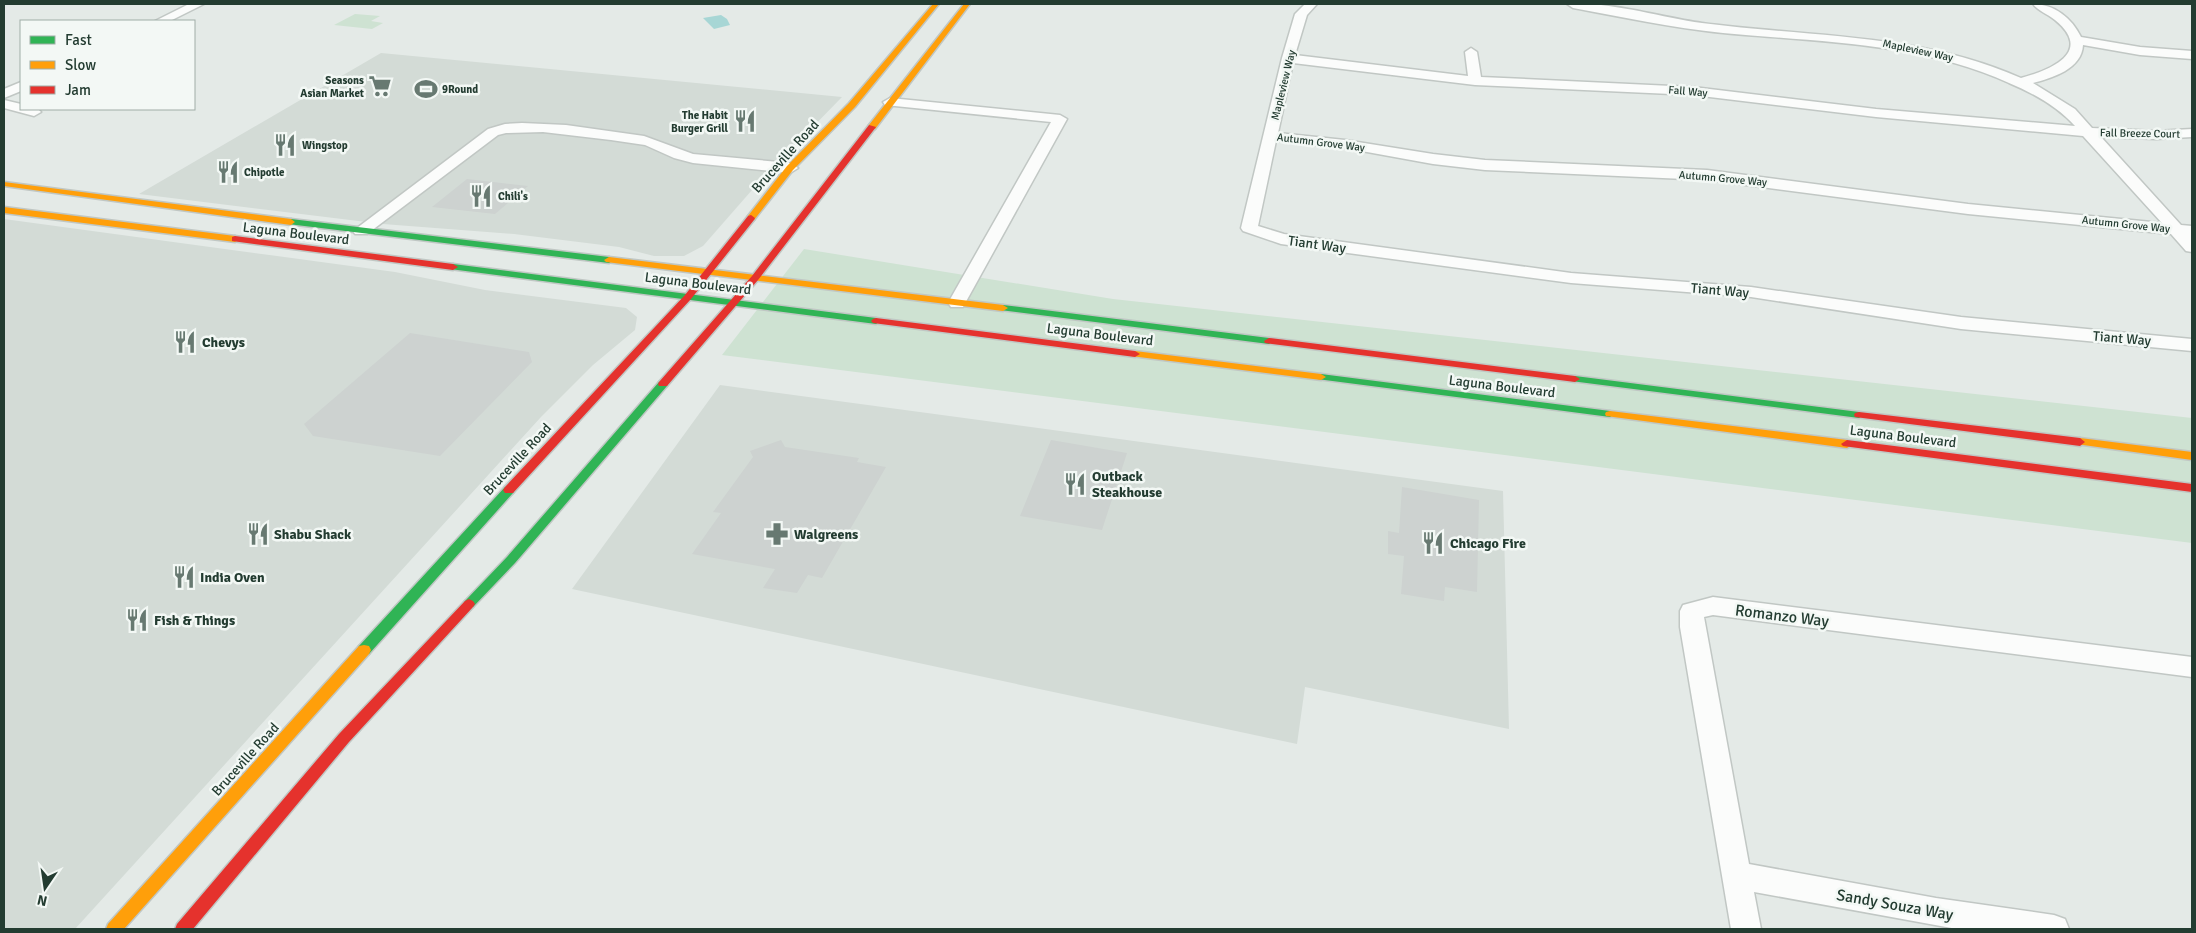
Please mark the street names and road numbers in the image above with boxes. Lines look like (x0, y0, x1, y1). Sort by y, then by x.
street label: Mapleview Way (1881, 37, 1955, 64)
street label: Mapleview Way (1268, 48, 1299, 122)
street label: Fall Way (1668, 83, 1709, 100)
street label: Bruceville Road (748, 116, 823, 196)
street label: Fall Breeze Court (2100, 126, 2180, 141)
street label: Autumn Grove Way (1276, 131, 1367, 154)
street label: Autumn Grove Way (1678, 168, 1768, 189)
street label: Autumn Grove Way (2081, 213, 2171, 236)
street label: Laguna Boulevard (242, 219, 350, 248)
street label: Tiant Way (1287, 232, 1347, 257)
street label: Laguna Boulevard (644, 269, 752, 298)
street label: Tiant Way (1690, 279, 1750, 302)
street label: Laguna Boulevard (1046, 320, 1154, 349)
street label: Tiant Way (2092, 327, 2152, 350)
street label: Laguna Boulevard (1448, 372, 1556, 401)
street label: Bruceville Road (480, 420, 555, 499)
street label: Laguna Boulevard (1849, 422, 1957, 451)
street label: Romanzo Way (1734, 600, 1830, 632)
street label: Bruceville Road (208, 719, 283, 799)
street label: Sandy Souza Way (1835, 885, 1955, 925)

